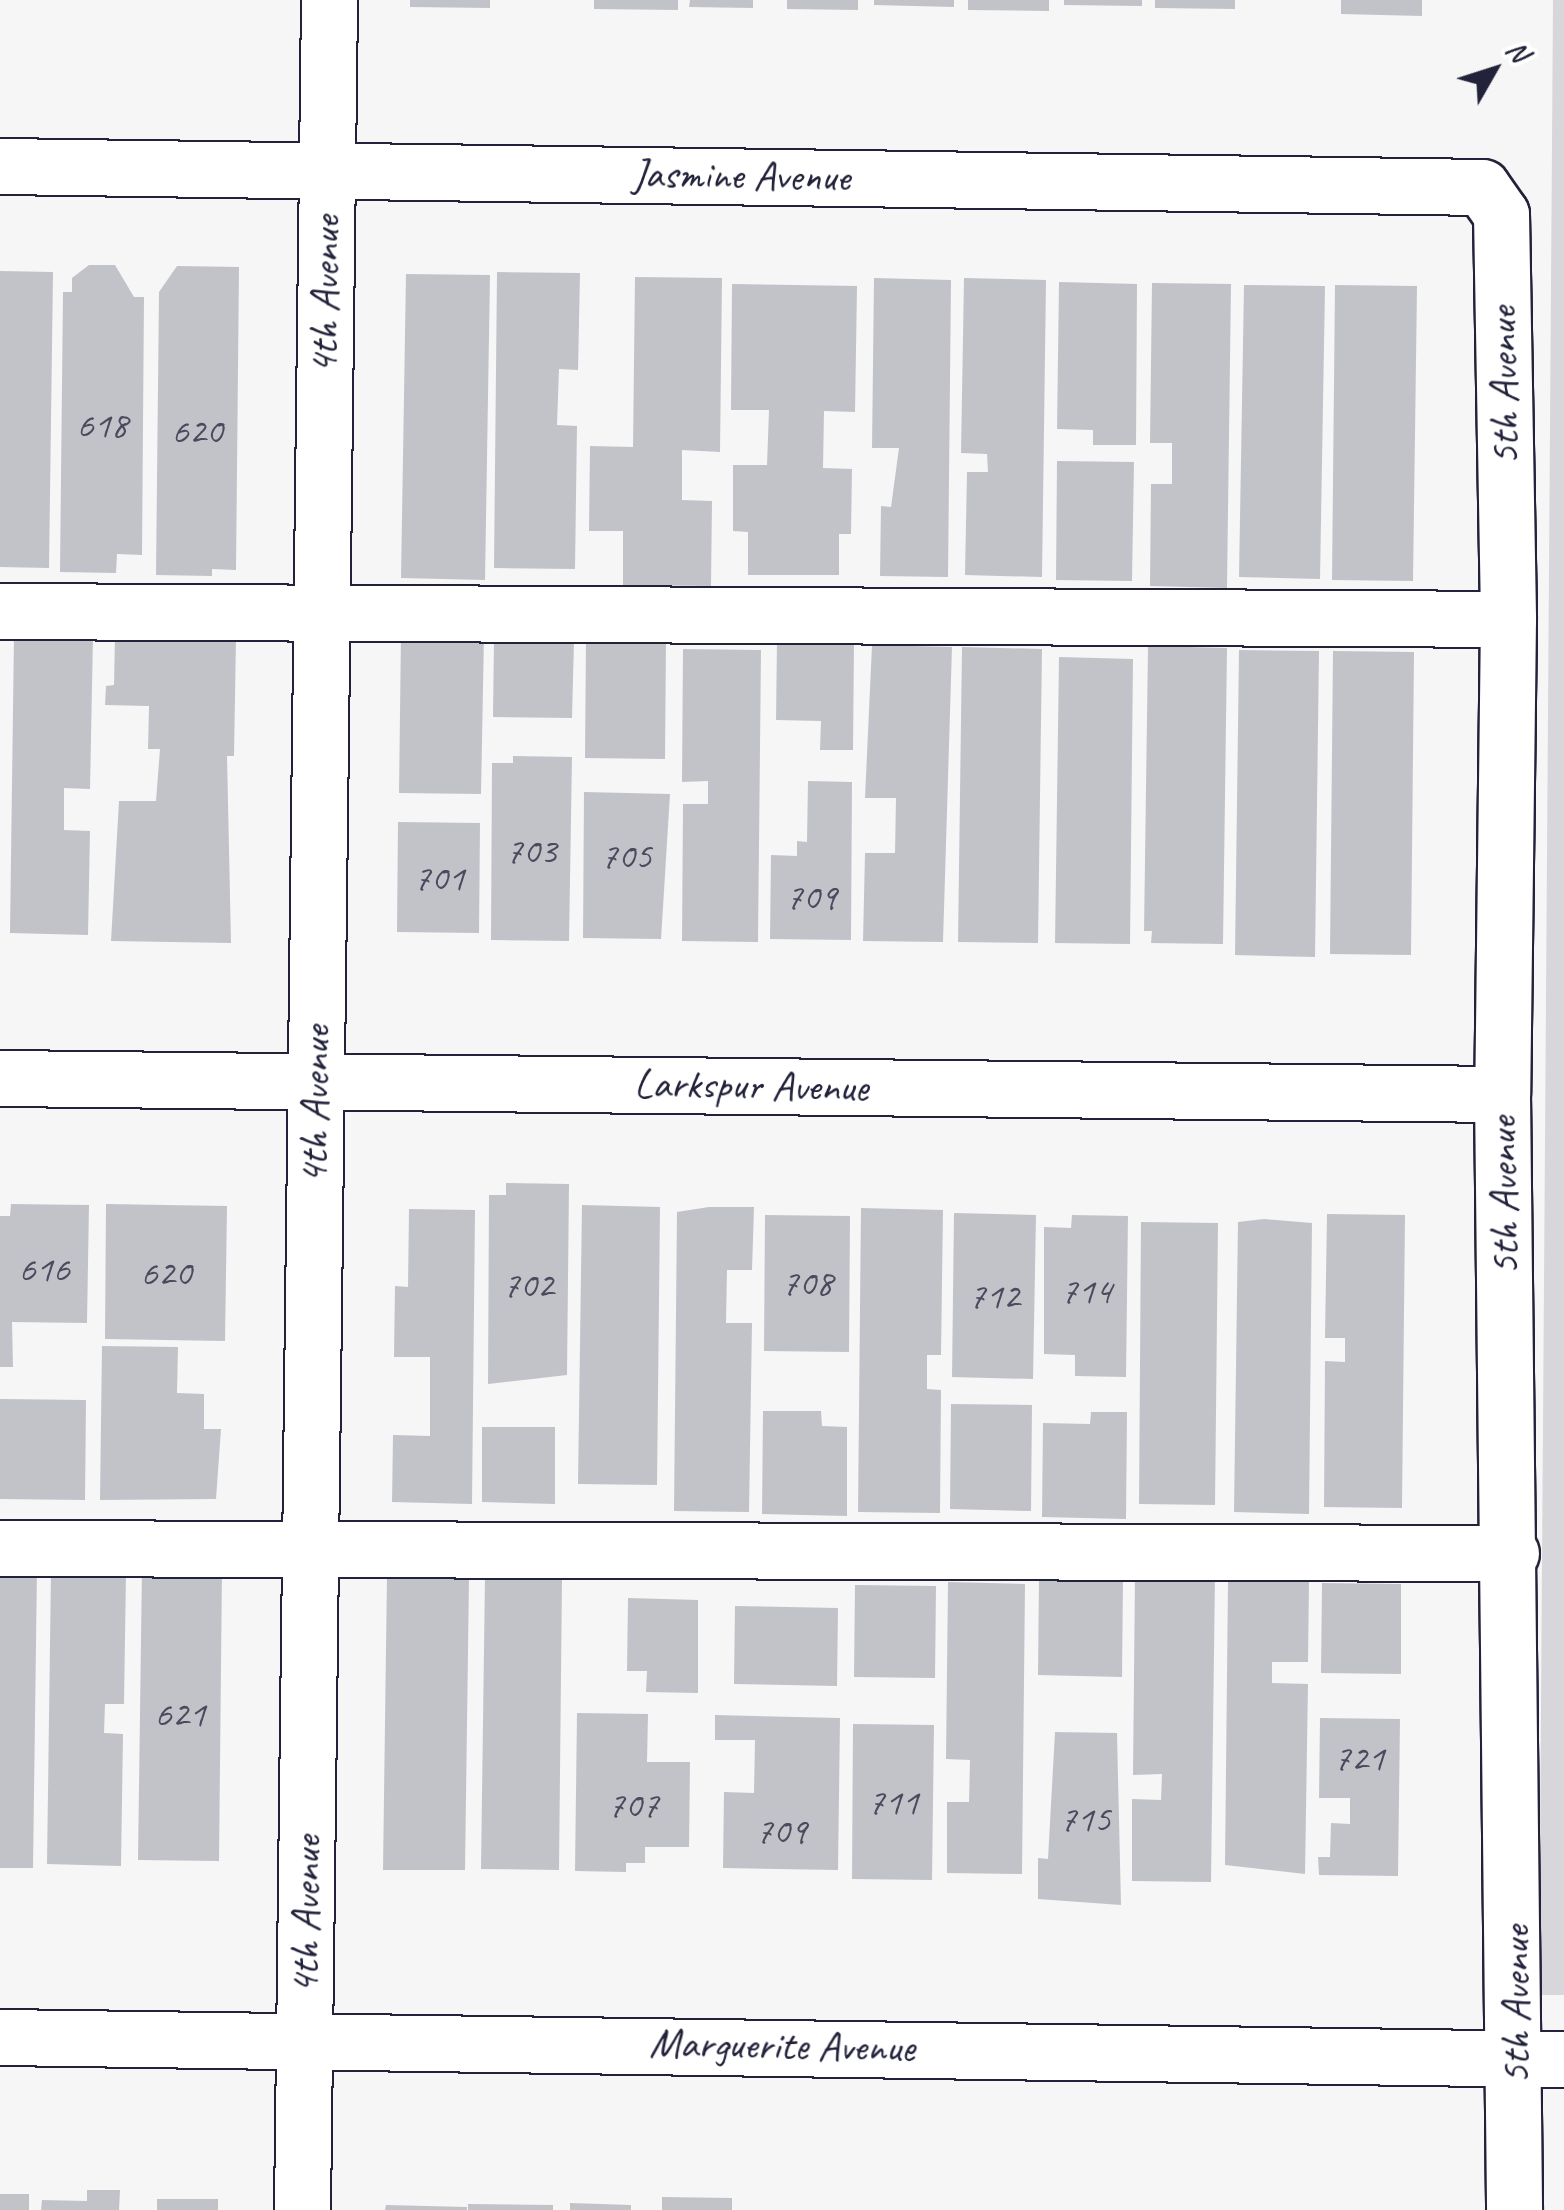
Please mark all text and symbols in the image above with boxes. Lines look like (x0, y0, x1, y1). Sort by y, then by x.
north arrow (1444, 20, 1544, 120)
text: N (1499, 33, 1537, 69)
street label: Jasmine Avenue (632, 149, 850, 203)
street label: 4th Avenue (298, 215, 352, 375)
street label: 5th Avenue (1477, 306, 1531, 466)
house number: 618 (76, 402, 128, 448)
house number: 620 (171, 408, 223, 454)
house number: 703 (505, 828, 557, 874)
house number: 705 (600, 833, 652, 879)
house number: 701 (413, 855, 465, 901)
house number: 709 (785, 874, 837, 920)
street label: 4th Avenue (288, 1025, 342, 1185)
street label: Larkspur Avenue (633, 1059, 869, 1113)
street label: 5th Avenue (1477, 1116, 1531, 1276)
house number: 616 (18, 1246, 70, 1292)
house number: 620 (140, 1250, 192, 1296)
house number: 708 (781, 1260, 833, 1306)
house number: 702 (502, 1262, 554, 1308)
house number: 714 (1060, 1268, 1112, 1314)
house number: 712 (968, 1273, 1020, 1319)
house number: 621 (154, 1691, 206, 1737)
house number: 721 (1333, 1735, 1385, 1781)
house number: 711 (867, 1779, 919, 1825)
house number: 707 (607, 1782, 659, 1828)
house number: 715 (1059, 1796, 1111, 1842)
house number: 709 (755, 1808, 807, 1854)
street label: 4th Avenue (279, 1835, 333, 1995)
street label: 5th Avenue (1491, 1926, 1541, 2084)
street label: Marguerite Avenue (649, 2018, 915, 2074)

